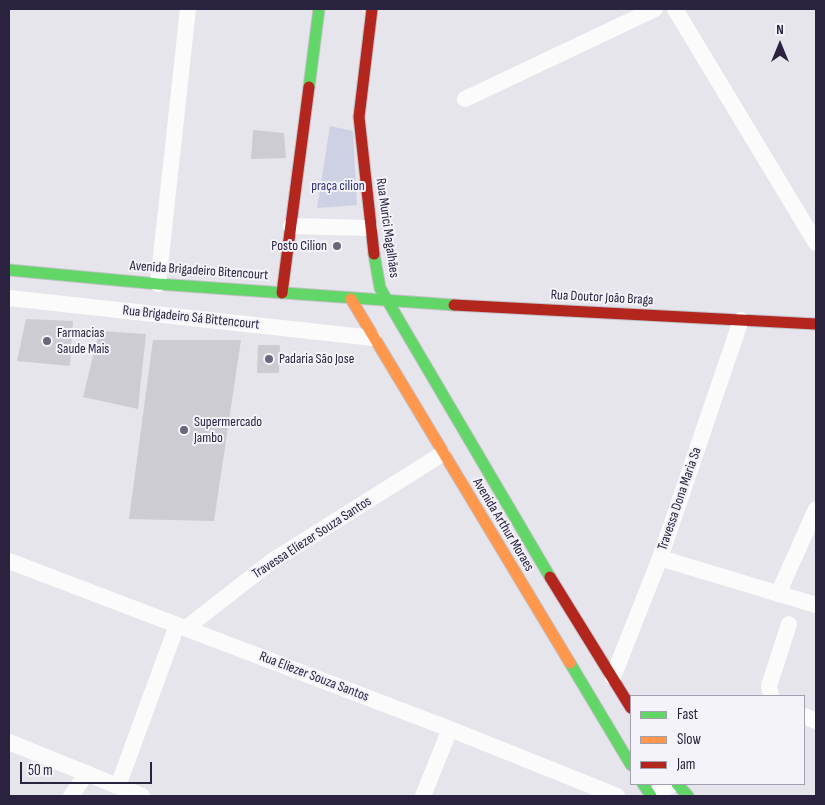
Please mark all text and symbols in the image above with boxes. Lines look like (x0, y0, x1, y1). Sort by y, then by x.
north arrow (755, 20, 805, 70)
text: N (776, 21, 784, 38)
street label: Rua Murici Magalhães (372, 177, 402, 279)
park label: praça cilion (311, 178, 365, 194)
place label: Posto Cilion (271, 238, 327, 254)
marker: Posto Cilion (331, 240, 343, 252)
street label: Avenida Brigadeiro Bitencourt (129, 258, 269, 284)
street label: Rua Doutor João Braga (550, 287, 654, 309)
street label: Rua Brigadeiro Sá Bittencourt (122, 302, 260, 334)
place label: Farmacias Saude Mais (57, 325, 109, 358)
marker: Farmacias Saude Mais (41, 335, 53, 347)
place label: Padaria São Jose (279, 351, 354, 367)
marker: Padaria São Jose (263, 353, 275, 365)
place label: Supermercado Jambo (194, 414, 262, 447)
marker: Supermercado Jambo (178, 424, 190, 436)
street label: Travessa Dona Maria Sa (655, 445, 705, 553)
street label: Avenida Arthur Moraes (469, 475, 537, 575)
street label: Travessa Eliezer Souza Santos (249, 493, 375, 583)
street label: Rua Eliezer Souza Santos (257, 648, 371, 706)
legend (630, 695, 805, 785)
text: Fast (677, 705, 698, 724)
text: Slow (677, 730, 701, 749)
scale bar (22, 752, 155, 784)
text: Jam (677, 755, 695, 774)
text: 50 m (28, 761, 53, 780)

